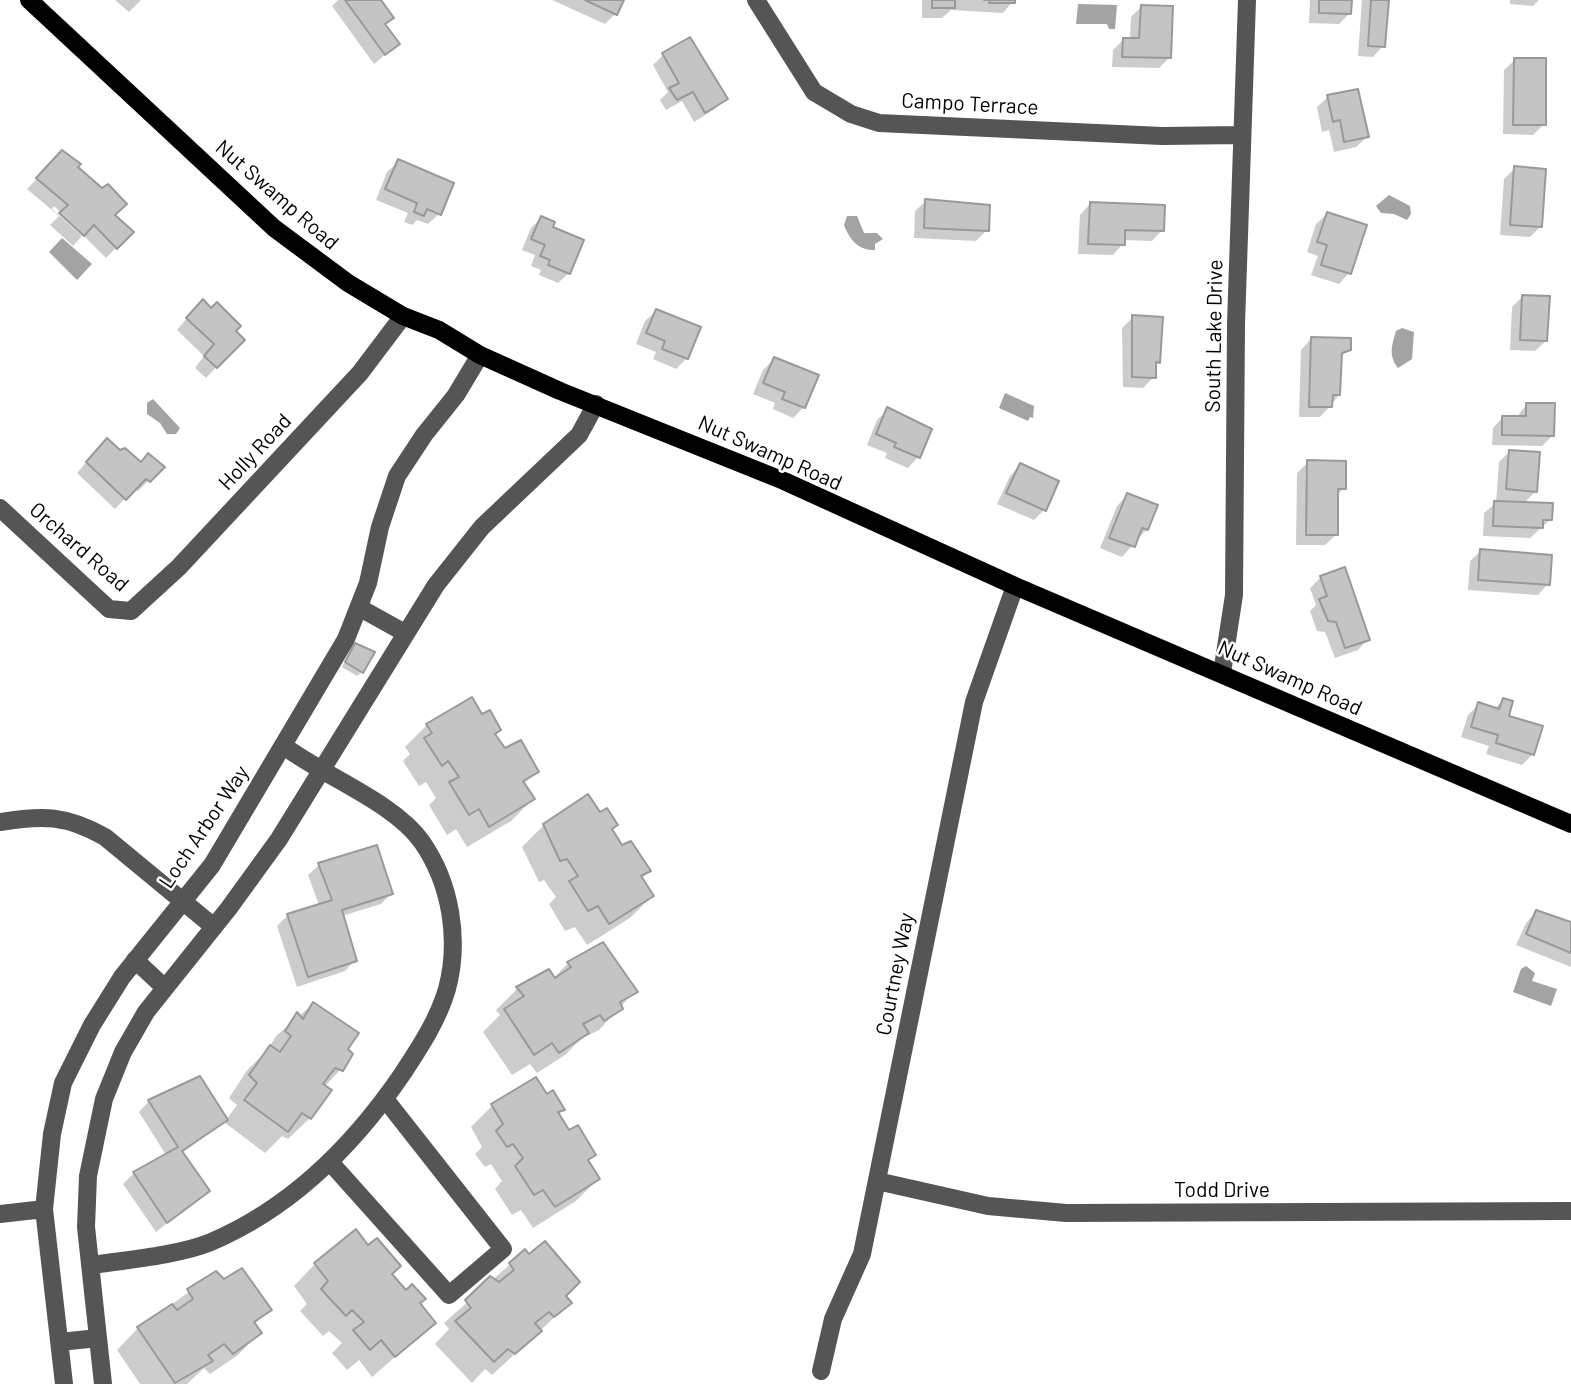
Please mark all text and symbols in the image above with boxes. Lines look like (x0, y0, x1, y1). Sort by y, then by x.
street label: Campo Terrace (901, 88, 1039, 120)
street label: Nut Swamp Road (210, 135, 344, 255)
street label: South Lake Drive (1200, 259, 1228, 413)
street label: Holly Road (213, 409, 297, 495)
street label: Nut Swamp Road (694, 410, 846, 496)
street label: Orchard Road (24, 497, 134, 597)
street label: Nut Swamp Road (1214, 635, 1366, 721)
street label: Loch Arbor Way (154, 761, 254, 893)
street label: Courtney Way (871, 910, 919, 1038)
street label: Todd Drive (1174, 1177, 1270, 1203)

